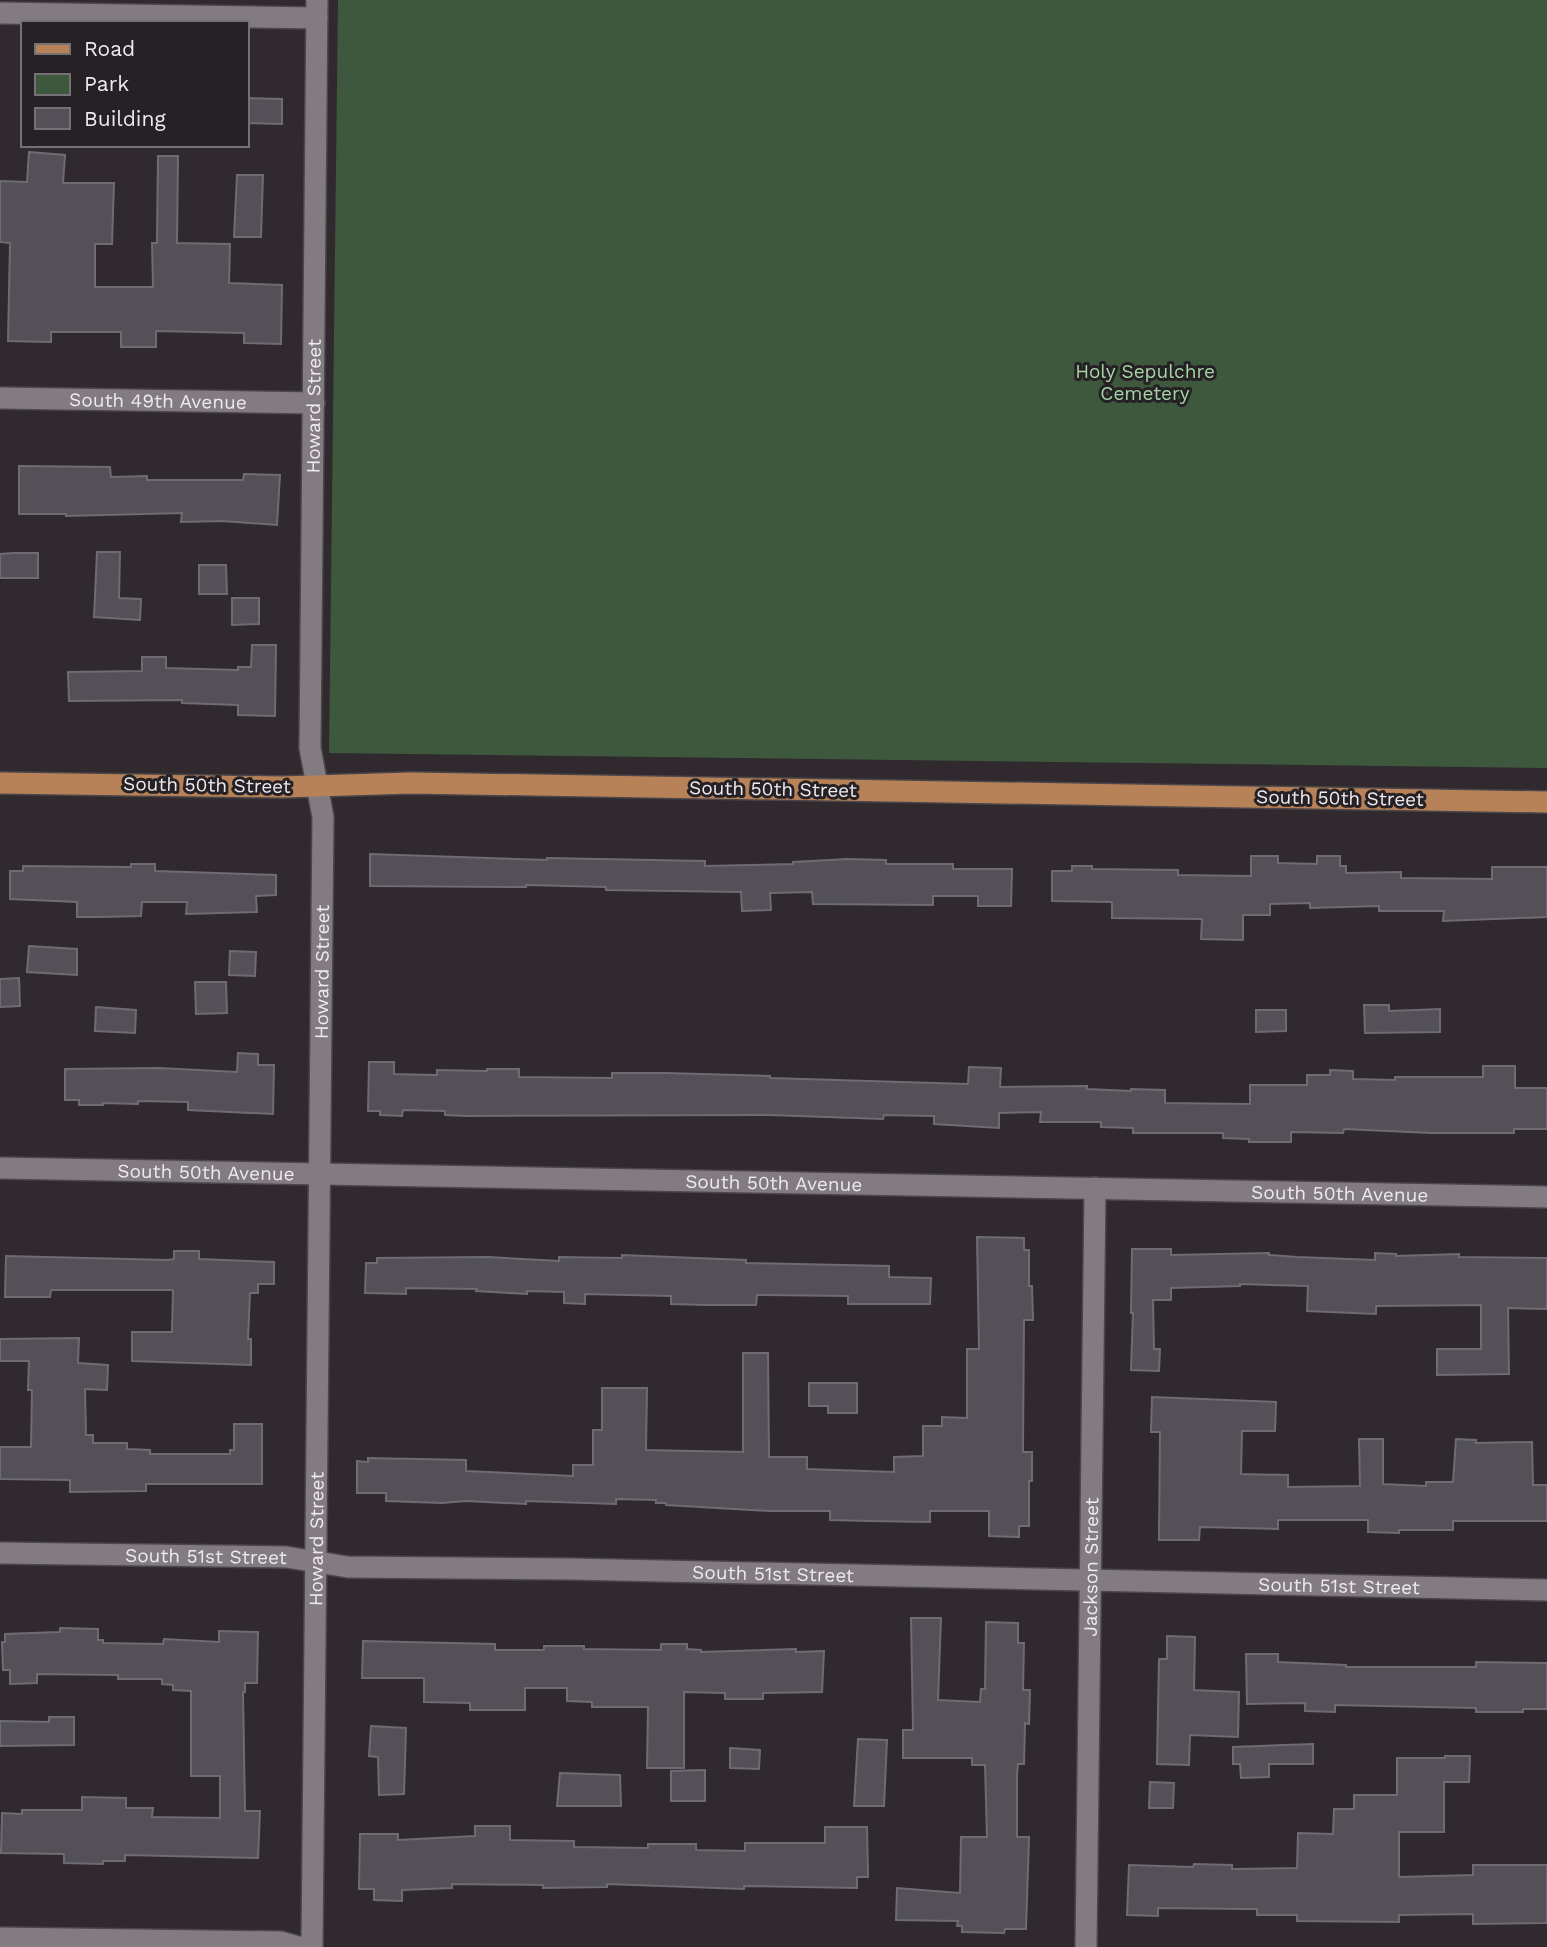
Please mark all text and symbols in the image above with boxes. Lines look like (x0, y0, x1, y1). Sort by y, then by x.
legend (21, 21, 248, 147)
text: Road (84, 36, 135, 61)
text: Park (84, 71, 129, 96)
text: Building (84, 106, 166, 131)
street label: Howard Street (301, 339, 325, 474)
park label: Holy Sepulchre Cemetery (1075, 360, 1215, 405)
street label: South 49th Avenue (69, 388, 247, 413)
street label: South 50th Street (123, 772, 291, 798)
street label: South 50th Street (689, 776, 857, 802)
street label: South 50th Street (1256, 785, 1424, 811)
street label: Howard Street (309, 905, 334, 1039)
street label: South 50th Avenue (117, 1159, 295, 1185)
street label: South 50th Avenue (685, 1169, 863, 1196)
street label: South 50th Avenue (1251, 1180, 1429, 1206)
street label: Howard Street (304, 1472, 328, 1606)
street label: Jackson Street (1078, 1497, 1103, 1637)
street label: South 51st Street (125, 1543, 287, 1569)
street label: South 51st Street (692, 1560, 854, 1587)
street label: South 51st Street (1258, 1572, 1420, 1599)

